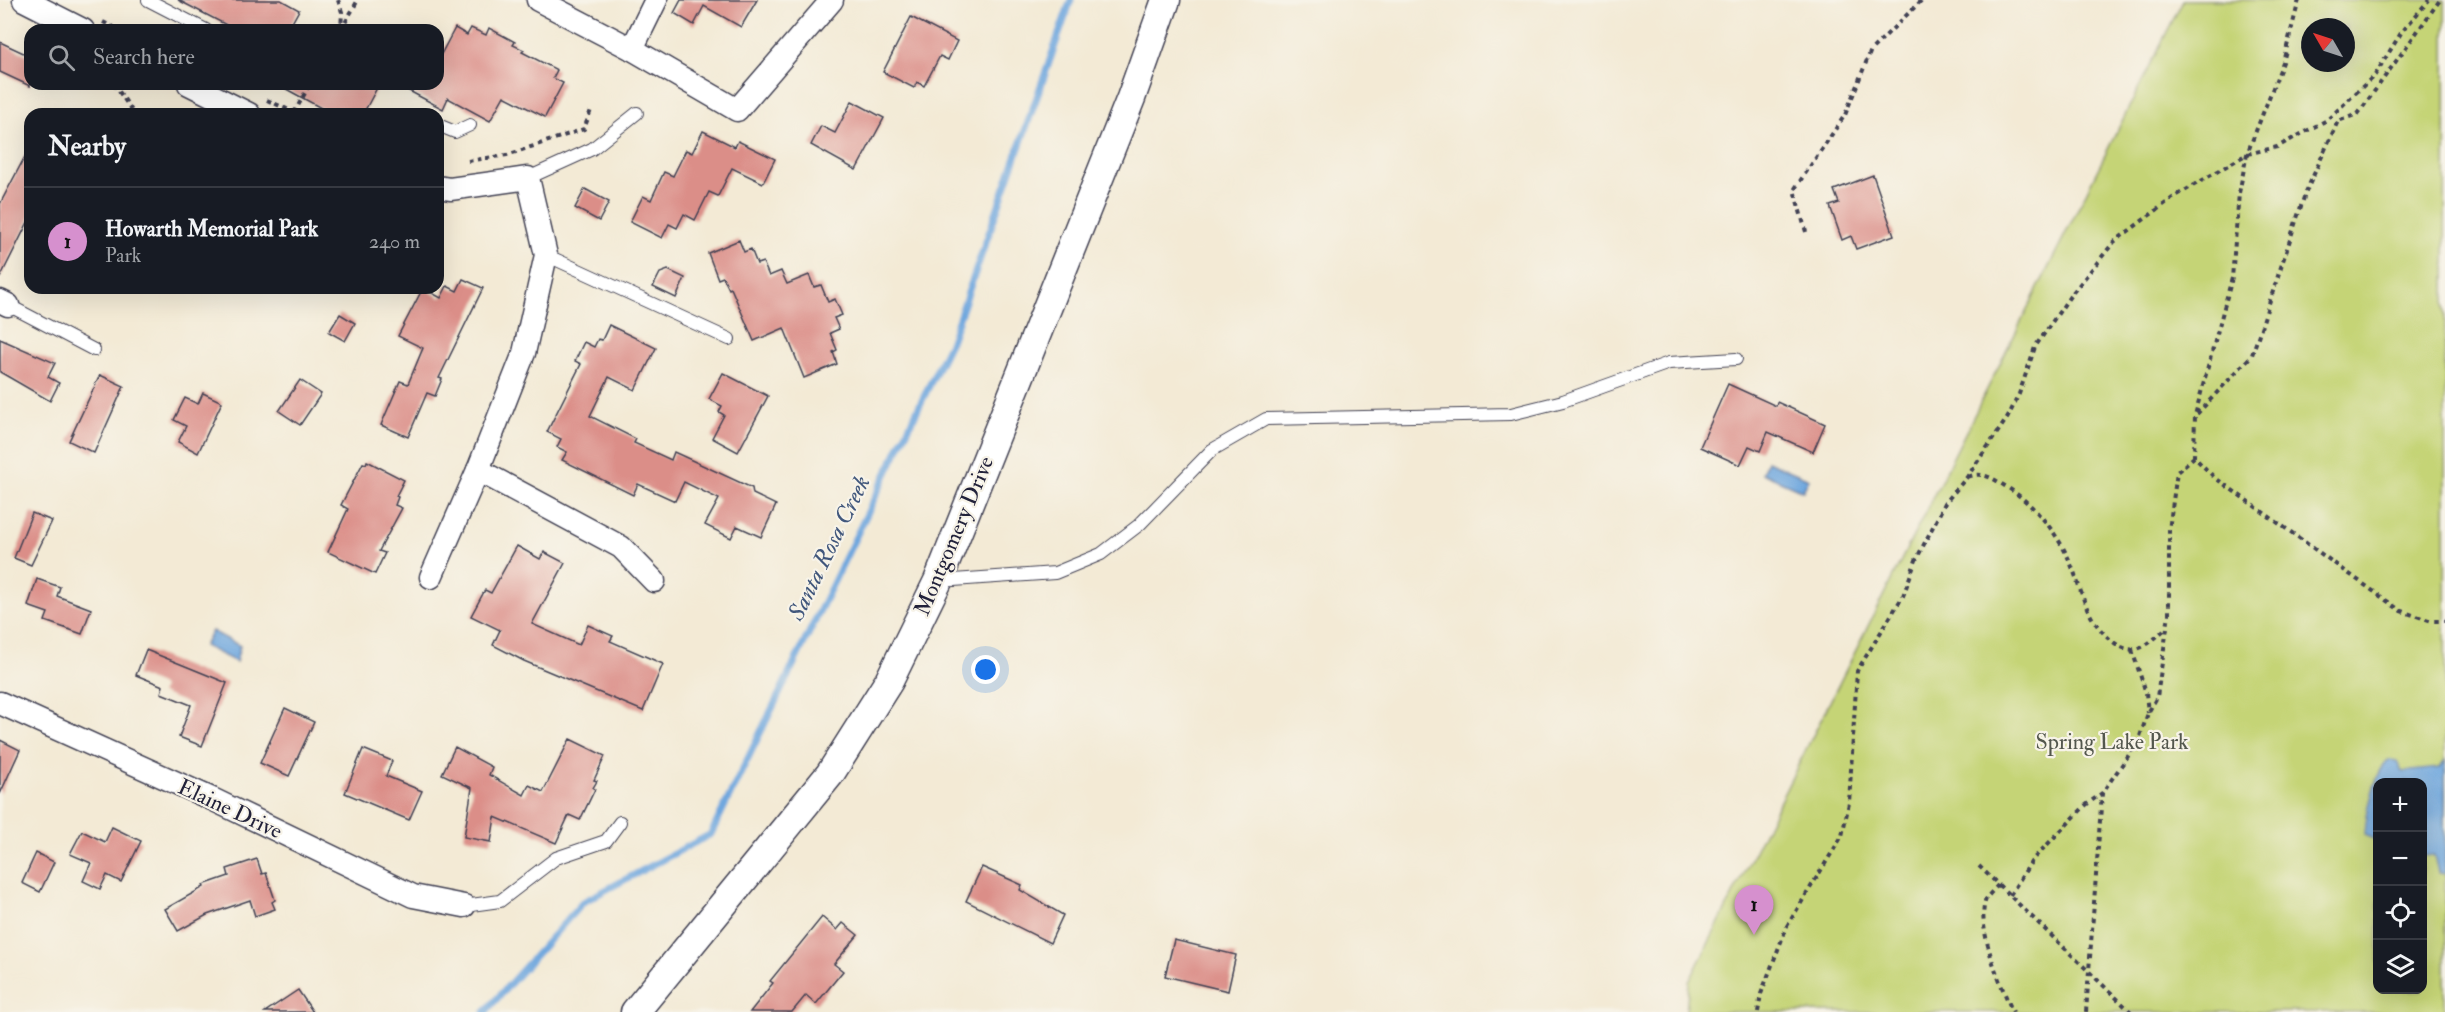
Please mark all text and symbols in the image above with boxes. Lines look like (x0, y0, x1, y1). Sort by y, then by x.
north arrow (2301, 18, 2355, 72)
search box (24, 24, 444, 90)
icon: search (45, 41, 78, 74)
text: Search here (93, 43, 195, 71)
text: Nearby (48, 131, 126, 163)
text: Howarth Memorial Park (105, 215, 318, 243)
text: 1 (64, 229, 71, 254)
text: 240 m (369, 229, 420, 254)
text: Park (105, 243, 141, 268)
street label: Montgomery Drive (908, 452, 1000, 620)
water label: Santa Rosa Creek (780, 470, 877, 626)
your location (971, 655, 1000, 684)
park label: Spring Lake Park (2035, 728, 2189, 757)
street label: Elaine Drive (173, 773, 287, 845)
map controls (2373, 778, 2427, 994)
button: + (2373, 778, 2427, 832)
button: − (2373, 832, 2427, 886)
pin: 1 (1734, 886, 1774, 935)
button: locate (2373, 886, 2427, 940)
button: layers (2373, 940, 2427, 994)

